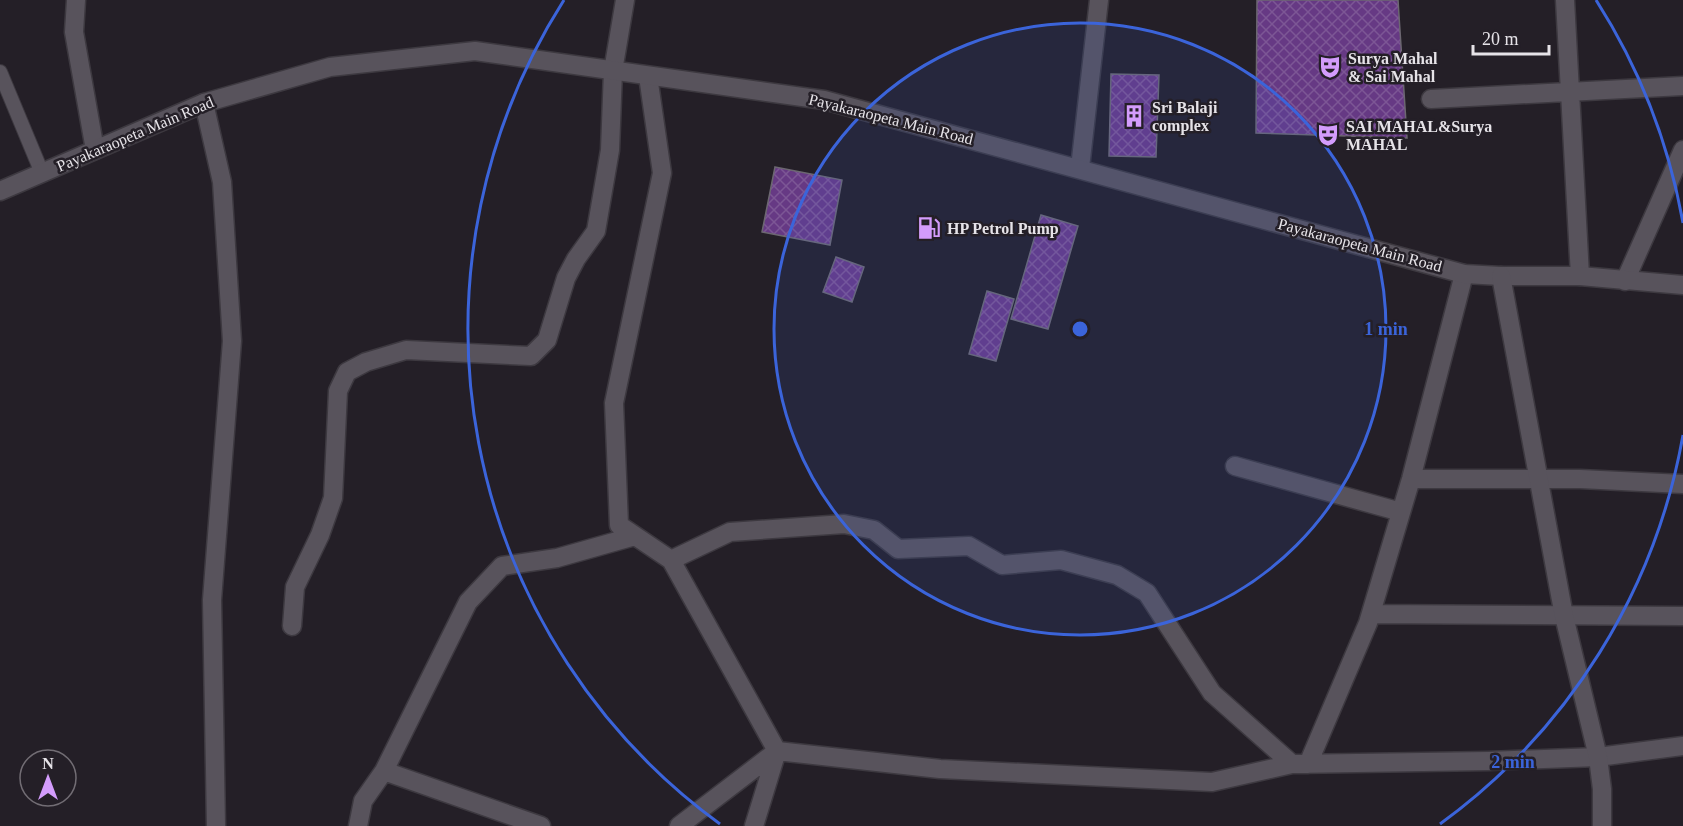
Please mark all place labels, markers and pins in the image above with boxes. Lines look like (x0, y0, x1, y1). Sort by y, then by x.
place label: Surya Mahal & Sai Mahal (1348, 50, 1438, 85)
theatre icon: Surya Mahal & Sai Mahal (1317, 54, 1343, 80)
place label: Sri Balaji complex (1152, 99, 1218, 135)
building icon: Sri Balaji complex (1121, 103, 1147, 129)
place label: SAI MAHAL&Surya MAHAL (1346, 118, 1492, 153)
theatre icon: SAI MAHAL&Surya MAHAL (1315, 122, 1341, 148)
fuel station icon: HP Petrol Pump (916, 215, 942, 241)
place label: HP Petrol Pump (947, 220, 1059, 238)
centre of rings (1070, 319, 1090, 339)

